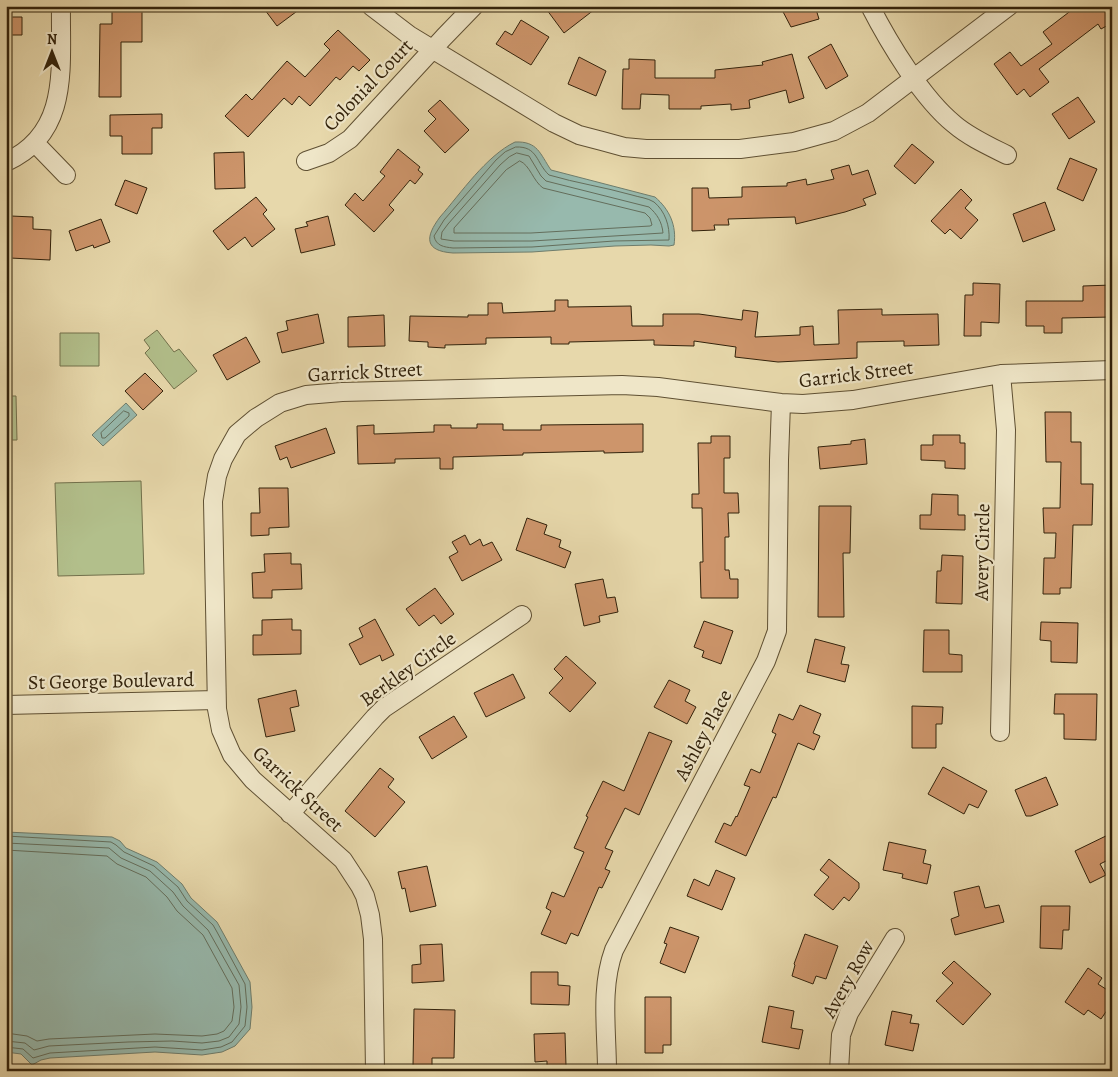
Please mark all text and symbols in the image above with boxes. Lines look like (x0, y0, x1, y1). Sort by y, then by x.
north arrow (28, 28, 78, 78)
text: N (47, 30, 57, 49)
street label: Colonial Court (317, 33, 419, 137)
street label: Garrick Street (797, 354, 915, 394)
street label: Garrick Street (307, 355, 424, 388)
street label: Avery Circle (968, 503, 996, 602)
street label: Berkley Circle (355, 625, 461, 713)
street label: St George Boulevard (28, 666, 195, 696)
street label: Ashley Place (667, 685, 738, 786)
street label: Garrick Street (247, 740, 350, 838)
street label: Avery Row (815, 934, 881, 1024)

